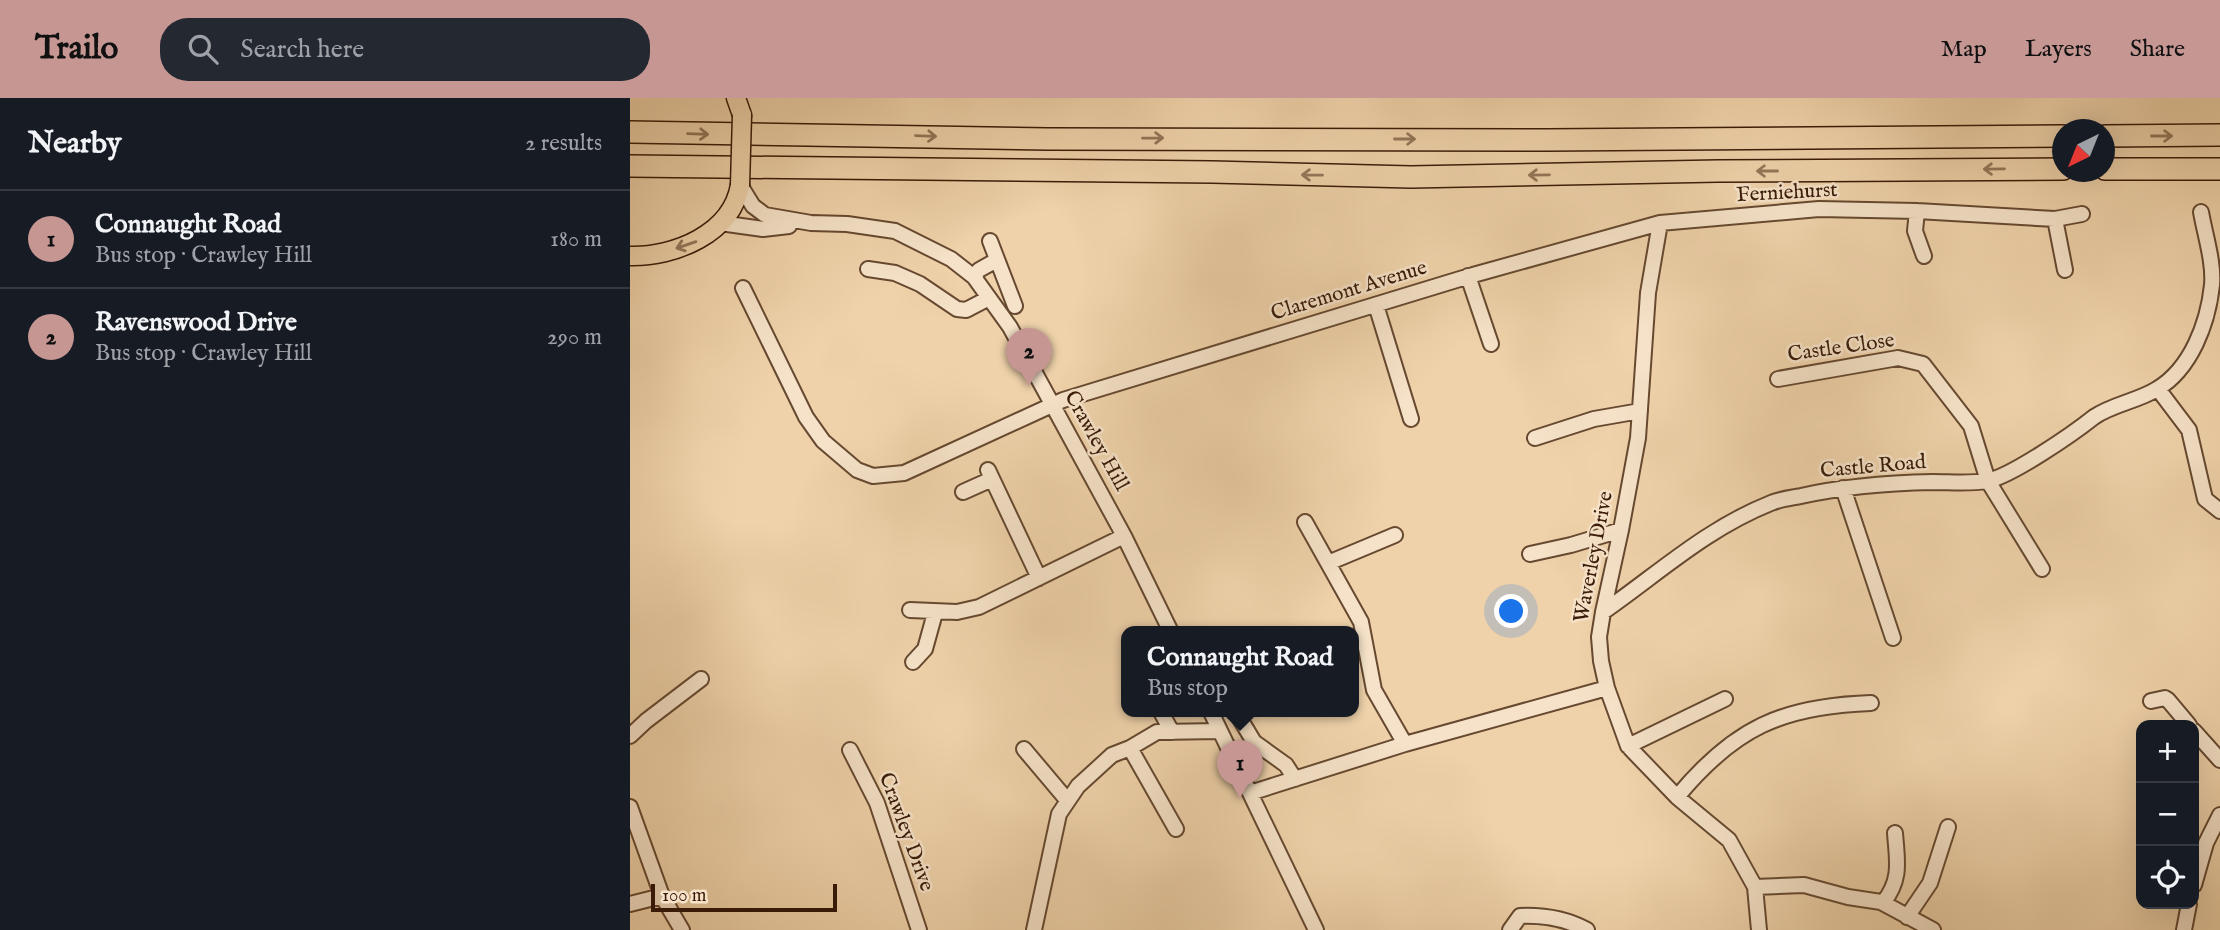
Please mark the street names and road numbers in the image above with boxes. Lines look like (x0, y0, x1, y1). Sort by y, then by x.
street label: Ferniehurst (1736, 177, 1838, 209)
street label: Claremont Avenue (1268, 254, 1431, 328)
street label: Castle Close (1786, 327, 1896, 369)
street label: Crawley Hill (1057, 386, 1135, 496)
street label: Castle Road (1819, 449, 1928, 485)
street label: Waverley Drive (1568, 489, 1620, 625)
street label: Crawley Drive (872, 769, 940, 895)

